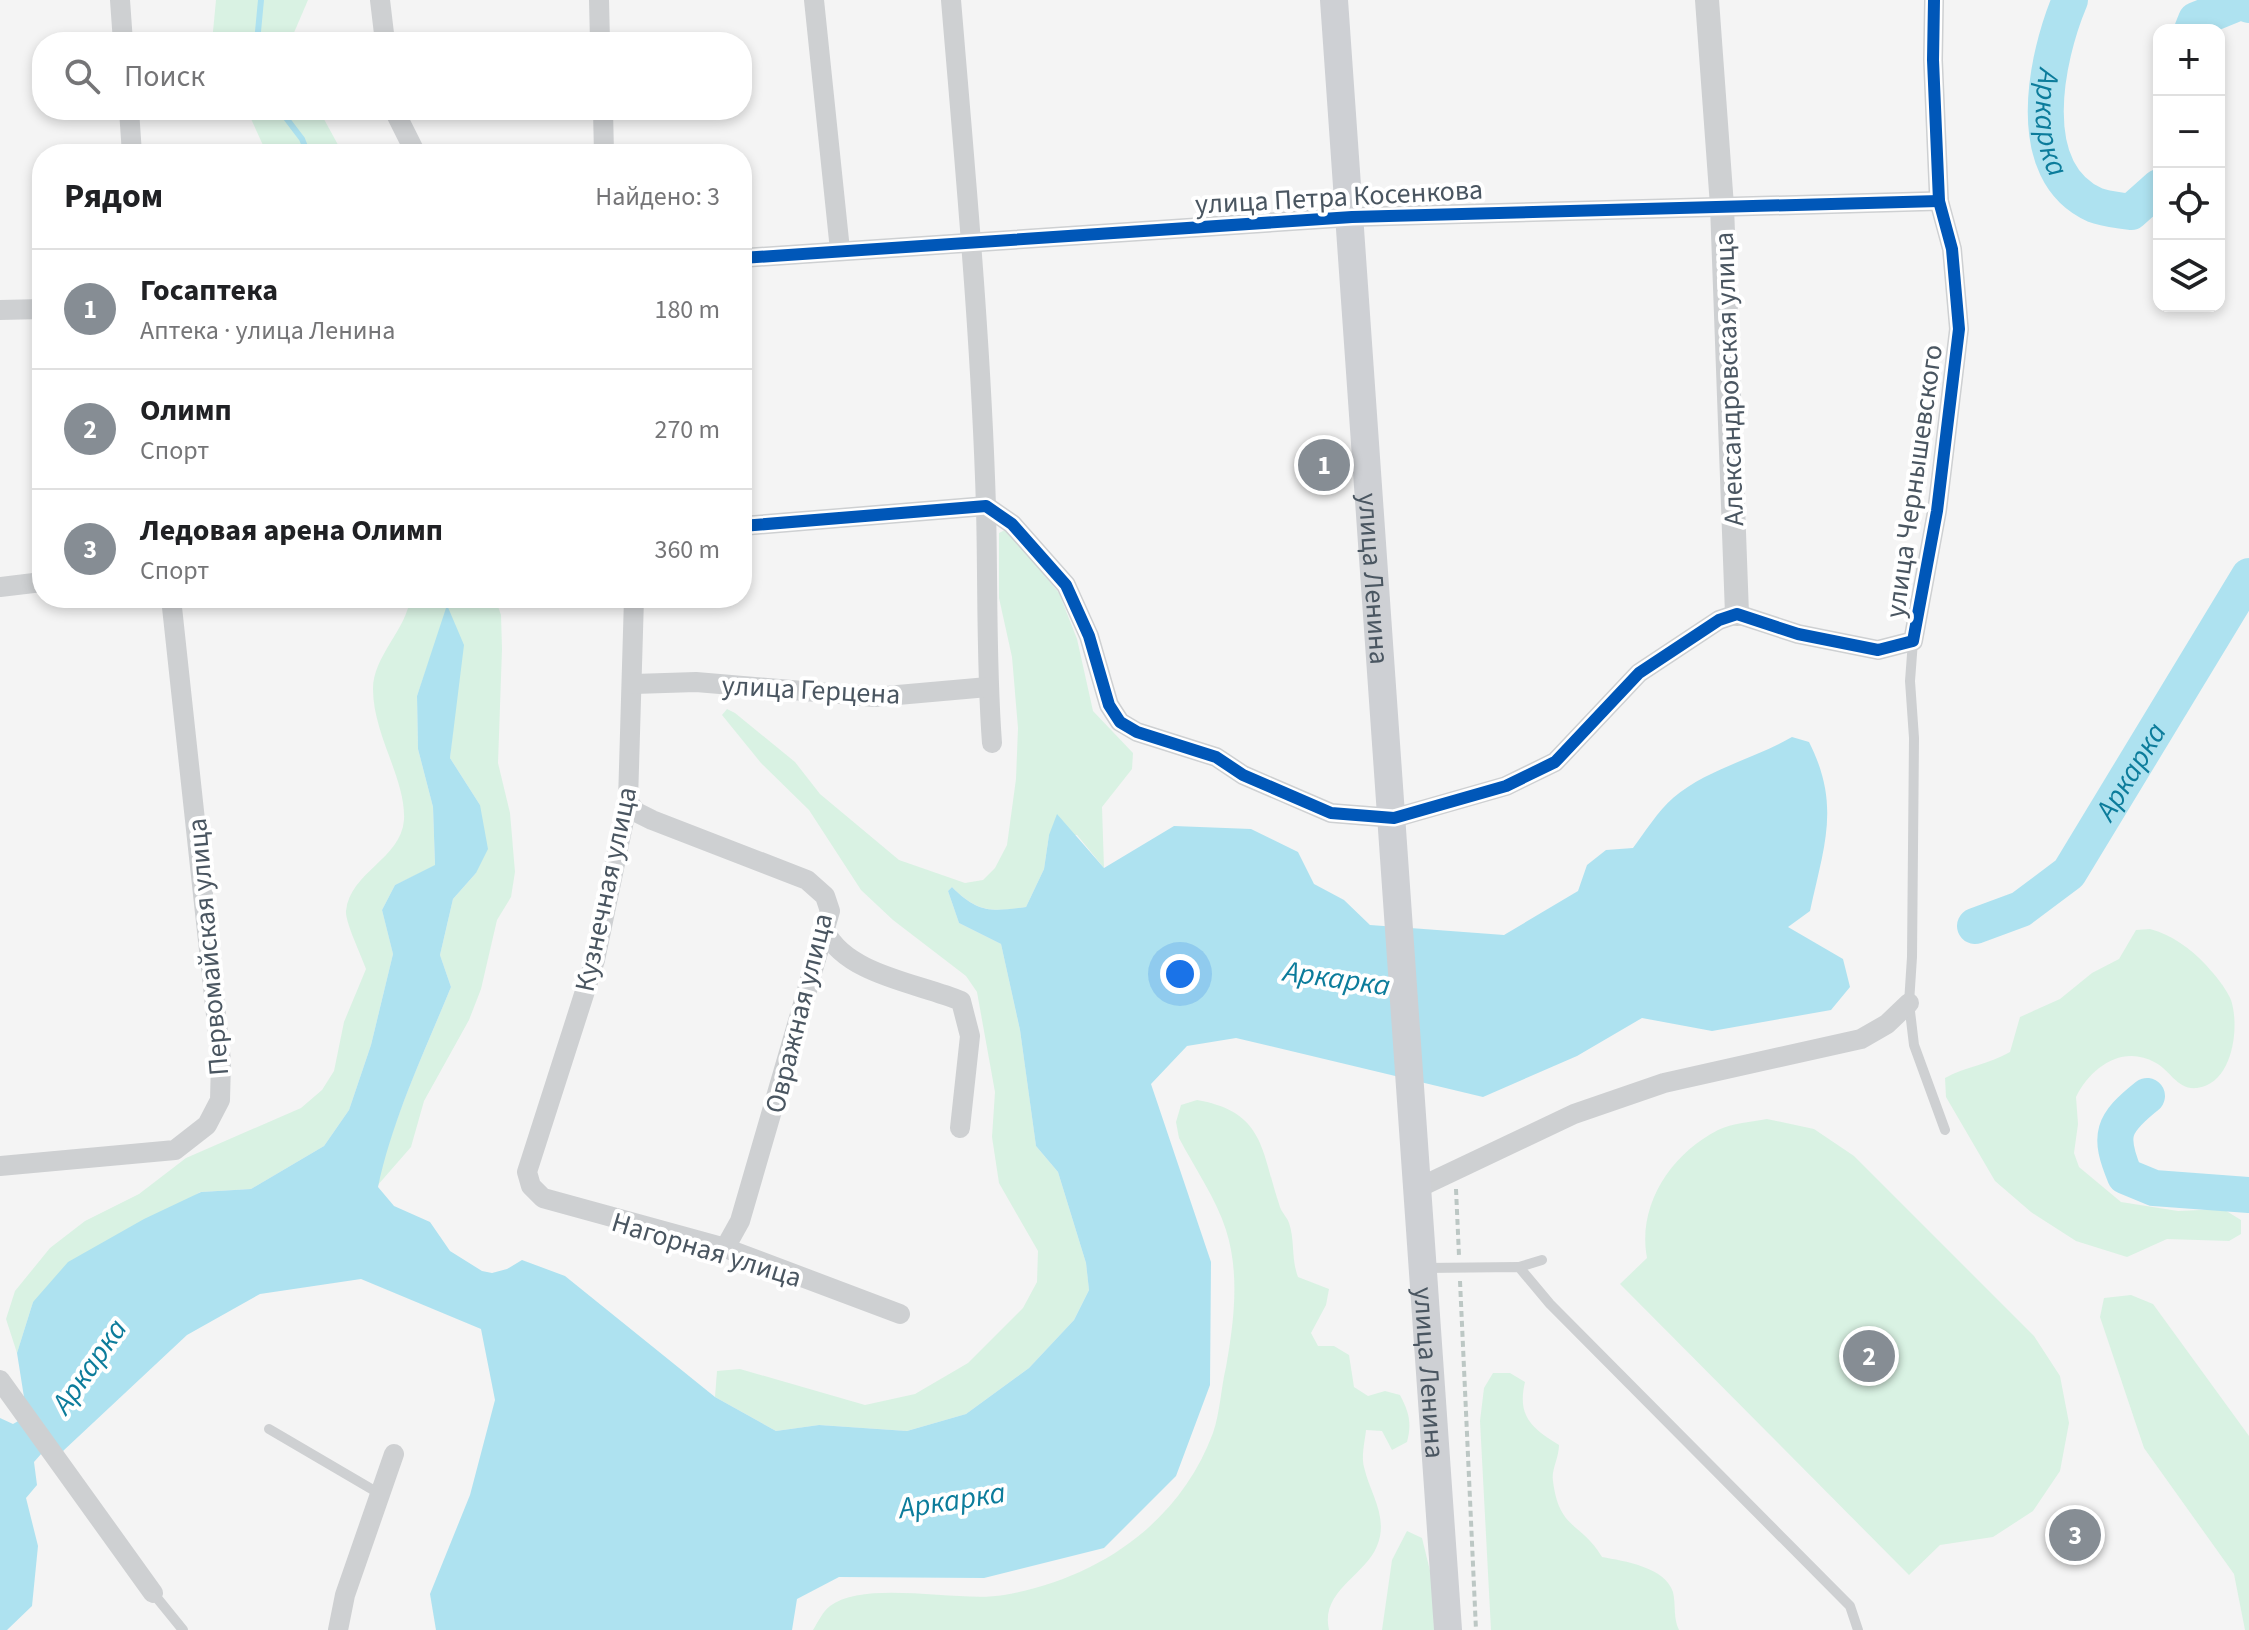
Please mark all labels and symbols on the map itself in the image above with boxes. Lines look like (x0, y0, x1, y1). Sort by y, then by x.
water label: Аркарка (2024, 64, 2079, 184)
street label: улица Петра Косенкова (1194, 169, 1484, 225)
street label: Александровская улица (1704, 231, 1754, 527)
street label: улица Чернышевского (1875, 342, 1953, 620)
pin: 1 (1298, 435, 1350, 495)
street label: улица Ленина (1348, 491, 1399, 666)
street label: улица Герцена (721, 665, 901, 715)
water label: Аркарка (2084, 714, 2177, 830)
street label: Кузнечная улица (565, 783, 647, 995)
street label: Первомайская улица (177, 816, 239, 1077)
street label: Овражная улица (755, 909, 843, 1117)
water label: Аркарка (1279, 949, 1393, 1007)
your location (1160, 954, 1200, 994)
street label: Нагорная улица (607, 1202, 807, 1298)
street label: улица Ленина (1403, 1286, 1455, 1460)
water label: Аркарка (40, 1310, 138, 1424)
pin: 2 (1843, 1326, 1895, 1386)
water label: Аркарка (894, 1471, 1008, 1530)
pin: 3 (2049, 1505, 2101, 1565)

